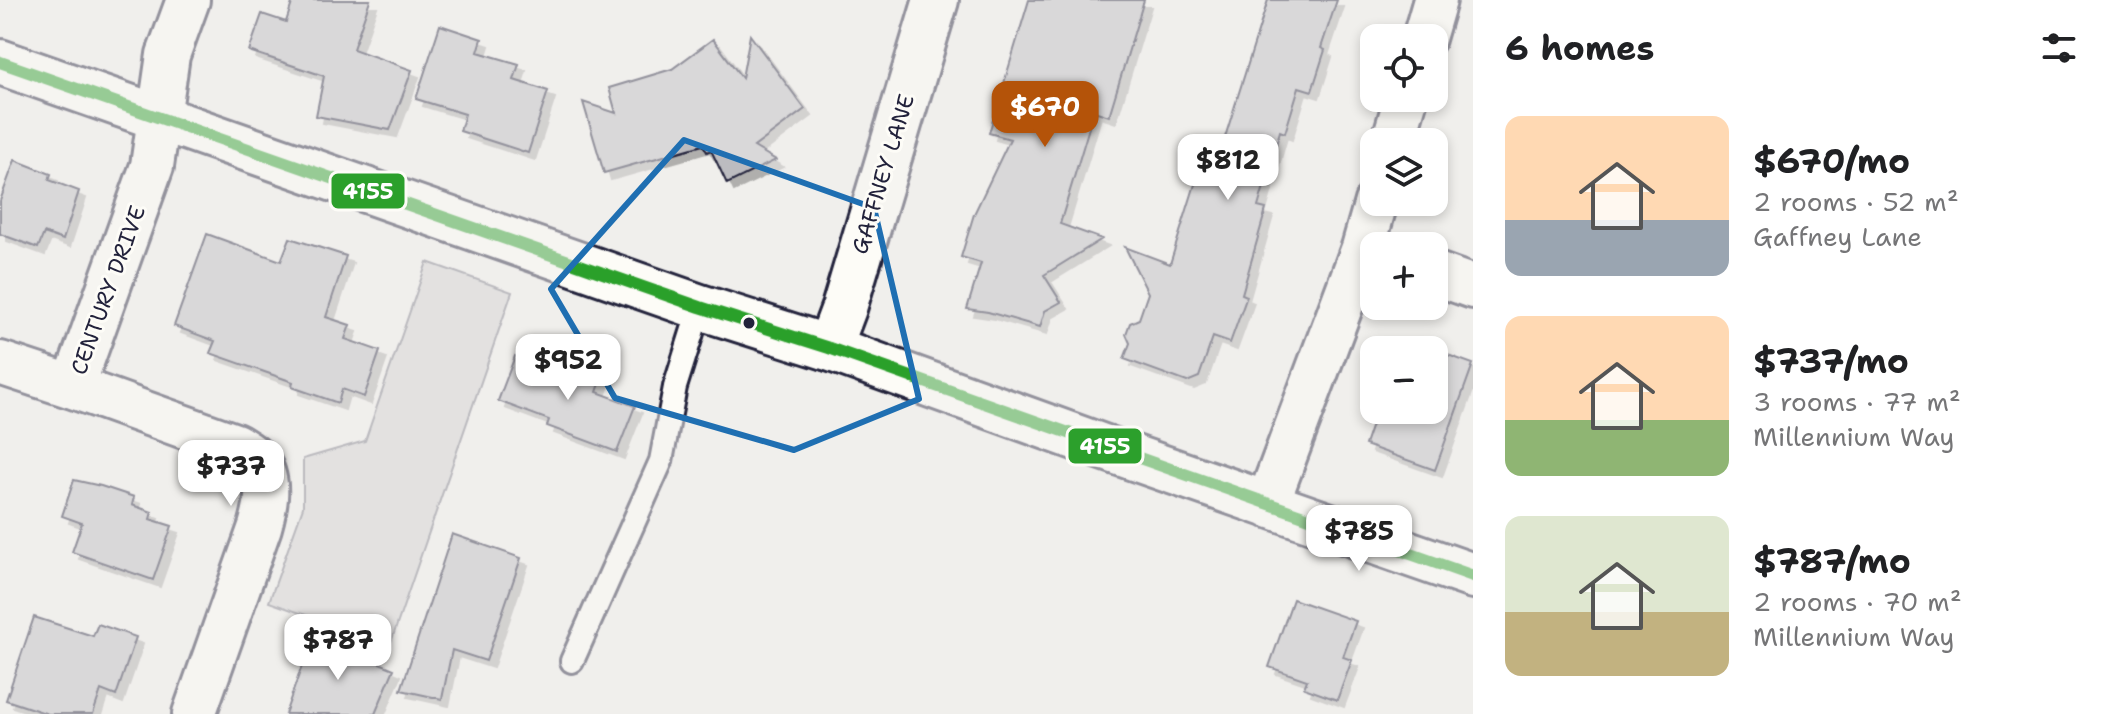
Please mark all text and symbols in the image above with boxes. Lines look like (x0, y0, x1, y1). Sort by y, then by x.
map controls (1360, 24, 1448, 424)
button: locate (1360, 24, 1448, 112)
text: 6 homes (1505, 25, 1654, 71)
icon: filters (2037, 26, 2081, 70)
pin: $670 (998, 81, 1092, 149)
text: $670 (1010, 89, 1080, 124)
street label: GAFFNEY LANE (845, 91, 921, 257)
button: layers (1360, 128, 1448, 216)
pin: $812 (1181, 134, 1275, 202)
text: $670/mo (1753, 138, 1910, 184)
text: $812 (1196, 142, 1260, 177)
icon: home (1569, 148, 1665, 244)
line badge: 4155 (330, 172, 406, 210)
text: 4155 (342, 177, 394, 206)
text: 2 rooms · 52 m² (1753, 184, 1959, 219)
street label: CENTURY DRIVE (64, 201, 152, 379)
text: Gaffney Lane (1753, 219, 1922, 254)
button: + (1360, 232, 1448, 320)
unlabelled marker (741, 315, 757, 331)
pin: $952 (521, 334, 615, 402)
button: − (1360, 336, 1448, 424)
text: $737/mo (1753, 338, 1909, 384)
text: $952 (534, 342, 602, 377)
icon: home (1569, 348, 1665, 444)
text: 3 rooms · 77 m² (1753, 384, 1961, 419)
text: Millennium Way (1753, 419, 1955, 454)
line badge: 4155 (1067, 427, 1143, 465)
text: 4155 (1079, 432, 1131, 461)
pin: $737 (184, 440, 278, 508)
text: $737 (196, 448, 266, 483)
pin: $785 (1312, 505, 1406, 573)
text: $785 (1324, 513, 1394, 548)
text: $787/mo (1753, 538, 1911, 584)
icon: home (1569, 548, 1665, 644)
text: 2 rooms · 70 m² (1753, 584, 1962, 619)
pin: $787 (291, 614, 385, 682)
text: Millennium Way (1753, 619, 1955, 654)
text: $787 (302, 622, 374, 657)

